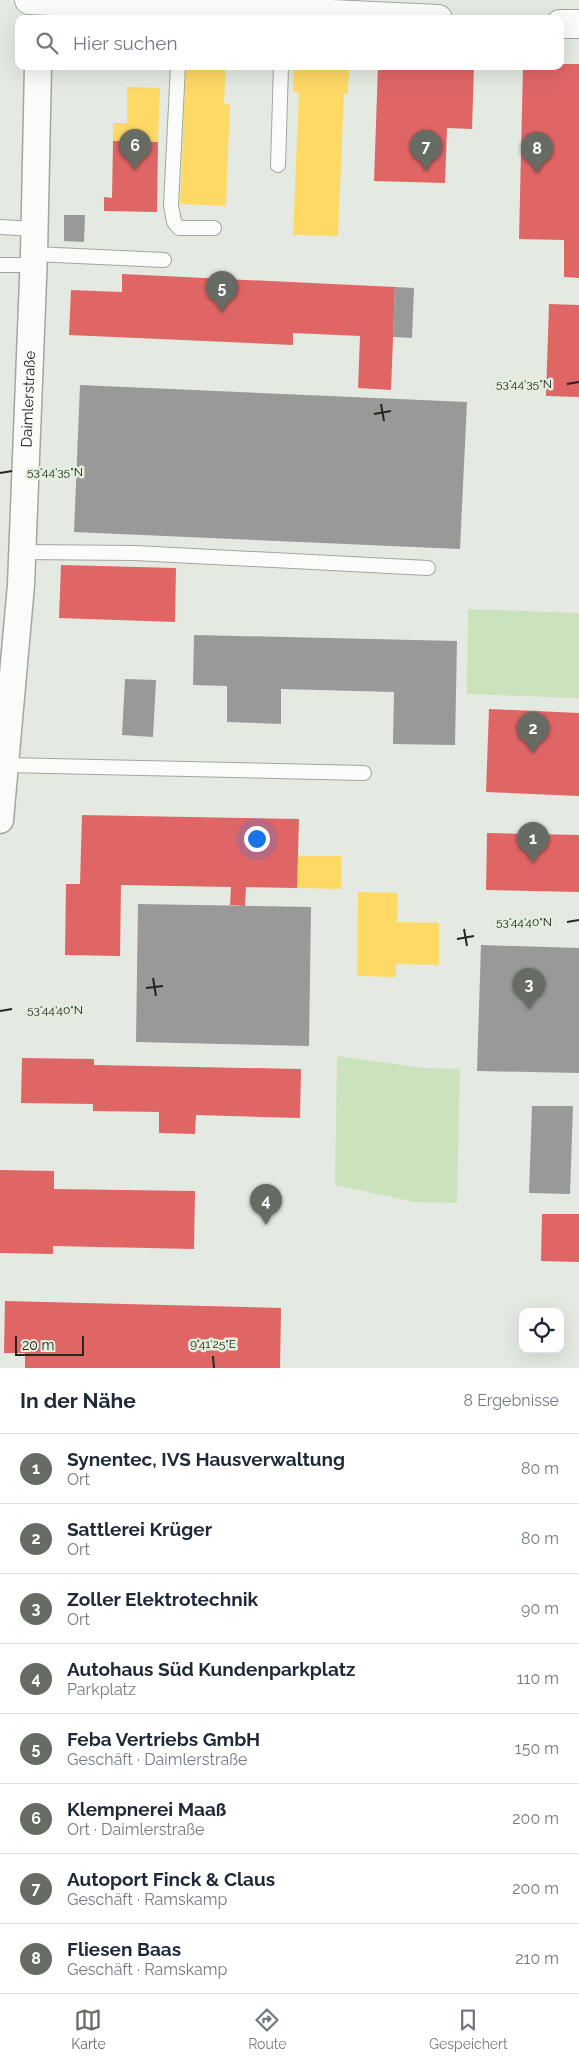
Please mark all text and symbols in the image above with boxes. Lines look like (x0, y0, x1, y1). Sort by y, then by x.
search box (15, 15, 564, 70)
icon: search (33, 29, 61, 57)
text: Hier suchen (73, 32, 178, 54)
pin: 6 (119, 129, 151, 170)
pin: 7 (410, 130, 442, 171)
pin: 8 (521, 132, 553, 173)
pin: 5 (206, 271, 238, 312)
street label: Daimlerstraße (17, 350, 39, 448)
text: 53°44'35"N (496, 377, 552, 391)
text: 53°44'35"N (27, 465, 83, 479)
pin: 2 (517, 712, 549, 753)
pin: 1 (517, 822, 549, 863)
your location (244, 826, 270, 852)
text: 53°44'40"N (496, 915, 552, 929)
pin: 3 (513, 968, 545, 1009)
text: 53°44'40"N (27, 1003, 83, 1017)
pin: 4 (250, 1184, 282, 1225)
map controls (519, 1308, 564, 1353)
button: locate (519, 1308, 564, 1353)
scale bar (15, 1333, 84, 1356)
text: 20 m (22, 1337, 54, 1353)
text: 9°41'25"E (190, 1337, 236, 1351)
text: In der Nähe (20, 1388, 136, 1413)
text: 8 Ergebnisse (464, 1391, 559, 1410)
text: Synentec, IVS Hausverwaltung (67, 1448, 345, 1470)
text: 1 (32, 1459, 40, 1478)
text: 80 m (521, 1459, 559, 1478)
text: Ort (67, 1470, 90, 1489)
text: Sattlerei Krüger (67, 1518, 212, 1540)
text: 2 (31, 1529, 41, 1548)
text: 80 m (521, 1529, 559, 1548)
text: Ort (67, 1540, 90, 1559)
text: Zoller Elektrotechnik (67, 1588, 258, 1610)
text: 3 (32, 1599, 40, 1618)
text: 90 m (521, 1599, 559, 1618)
text: Ort (67, 1610, 90, 1629)
text: Autohaus Süd Kundenparkplatz (67, 1658, 355, 1680)
text: 4 (31, 1669, 41, 1688)
text: 110 m (517, 1669, 559, 1688)
text: Parkplatz (67, 1680, 136, 1699)
text: Feba Vertriebs GmbH (67, 1728, 260, 1750)
text: 5 (32, 1739, 40, 1758)
text: 150 m (515, 1739, 559, 1758)
text: Geschäft · Daimlerstraße (67, 1750, 247, 1769)
text: Klempnerei Maaß (67, 1798, 226, 1820)
text: 6 (31, 1809, 41, 1828)
text: 200 m (512, 1809, 559, 1828)
text: Ort · Daimlerstraße (67, 1820, 204, 1839)
text: Autoport Finck & Claus (67, 1868, 275, 1890)
text: 7 (32, 1879, 40, 1898)
text: 200 m (512, 1879, 559, 1898)
text: Geschäft · Ramskamp (67, 1890, 227, 1909)
text: Fliesen Baas (67, 1938, 181, 1960)
text: 8 (31, 1949, 41, 1968)
text: 210 m (515, 1949, 559, 1968)
text: Geschäft · Ramskamp (67, 1960, 227, 1979)
tab: Karte (71, 2006, 106, 2052)
tab: Route (248, 2006, 287, 2052)
tab: Gespeichert (429, 2006, 508, 2052)

